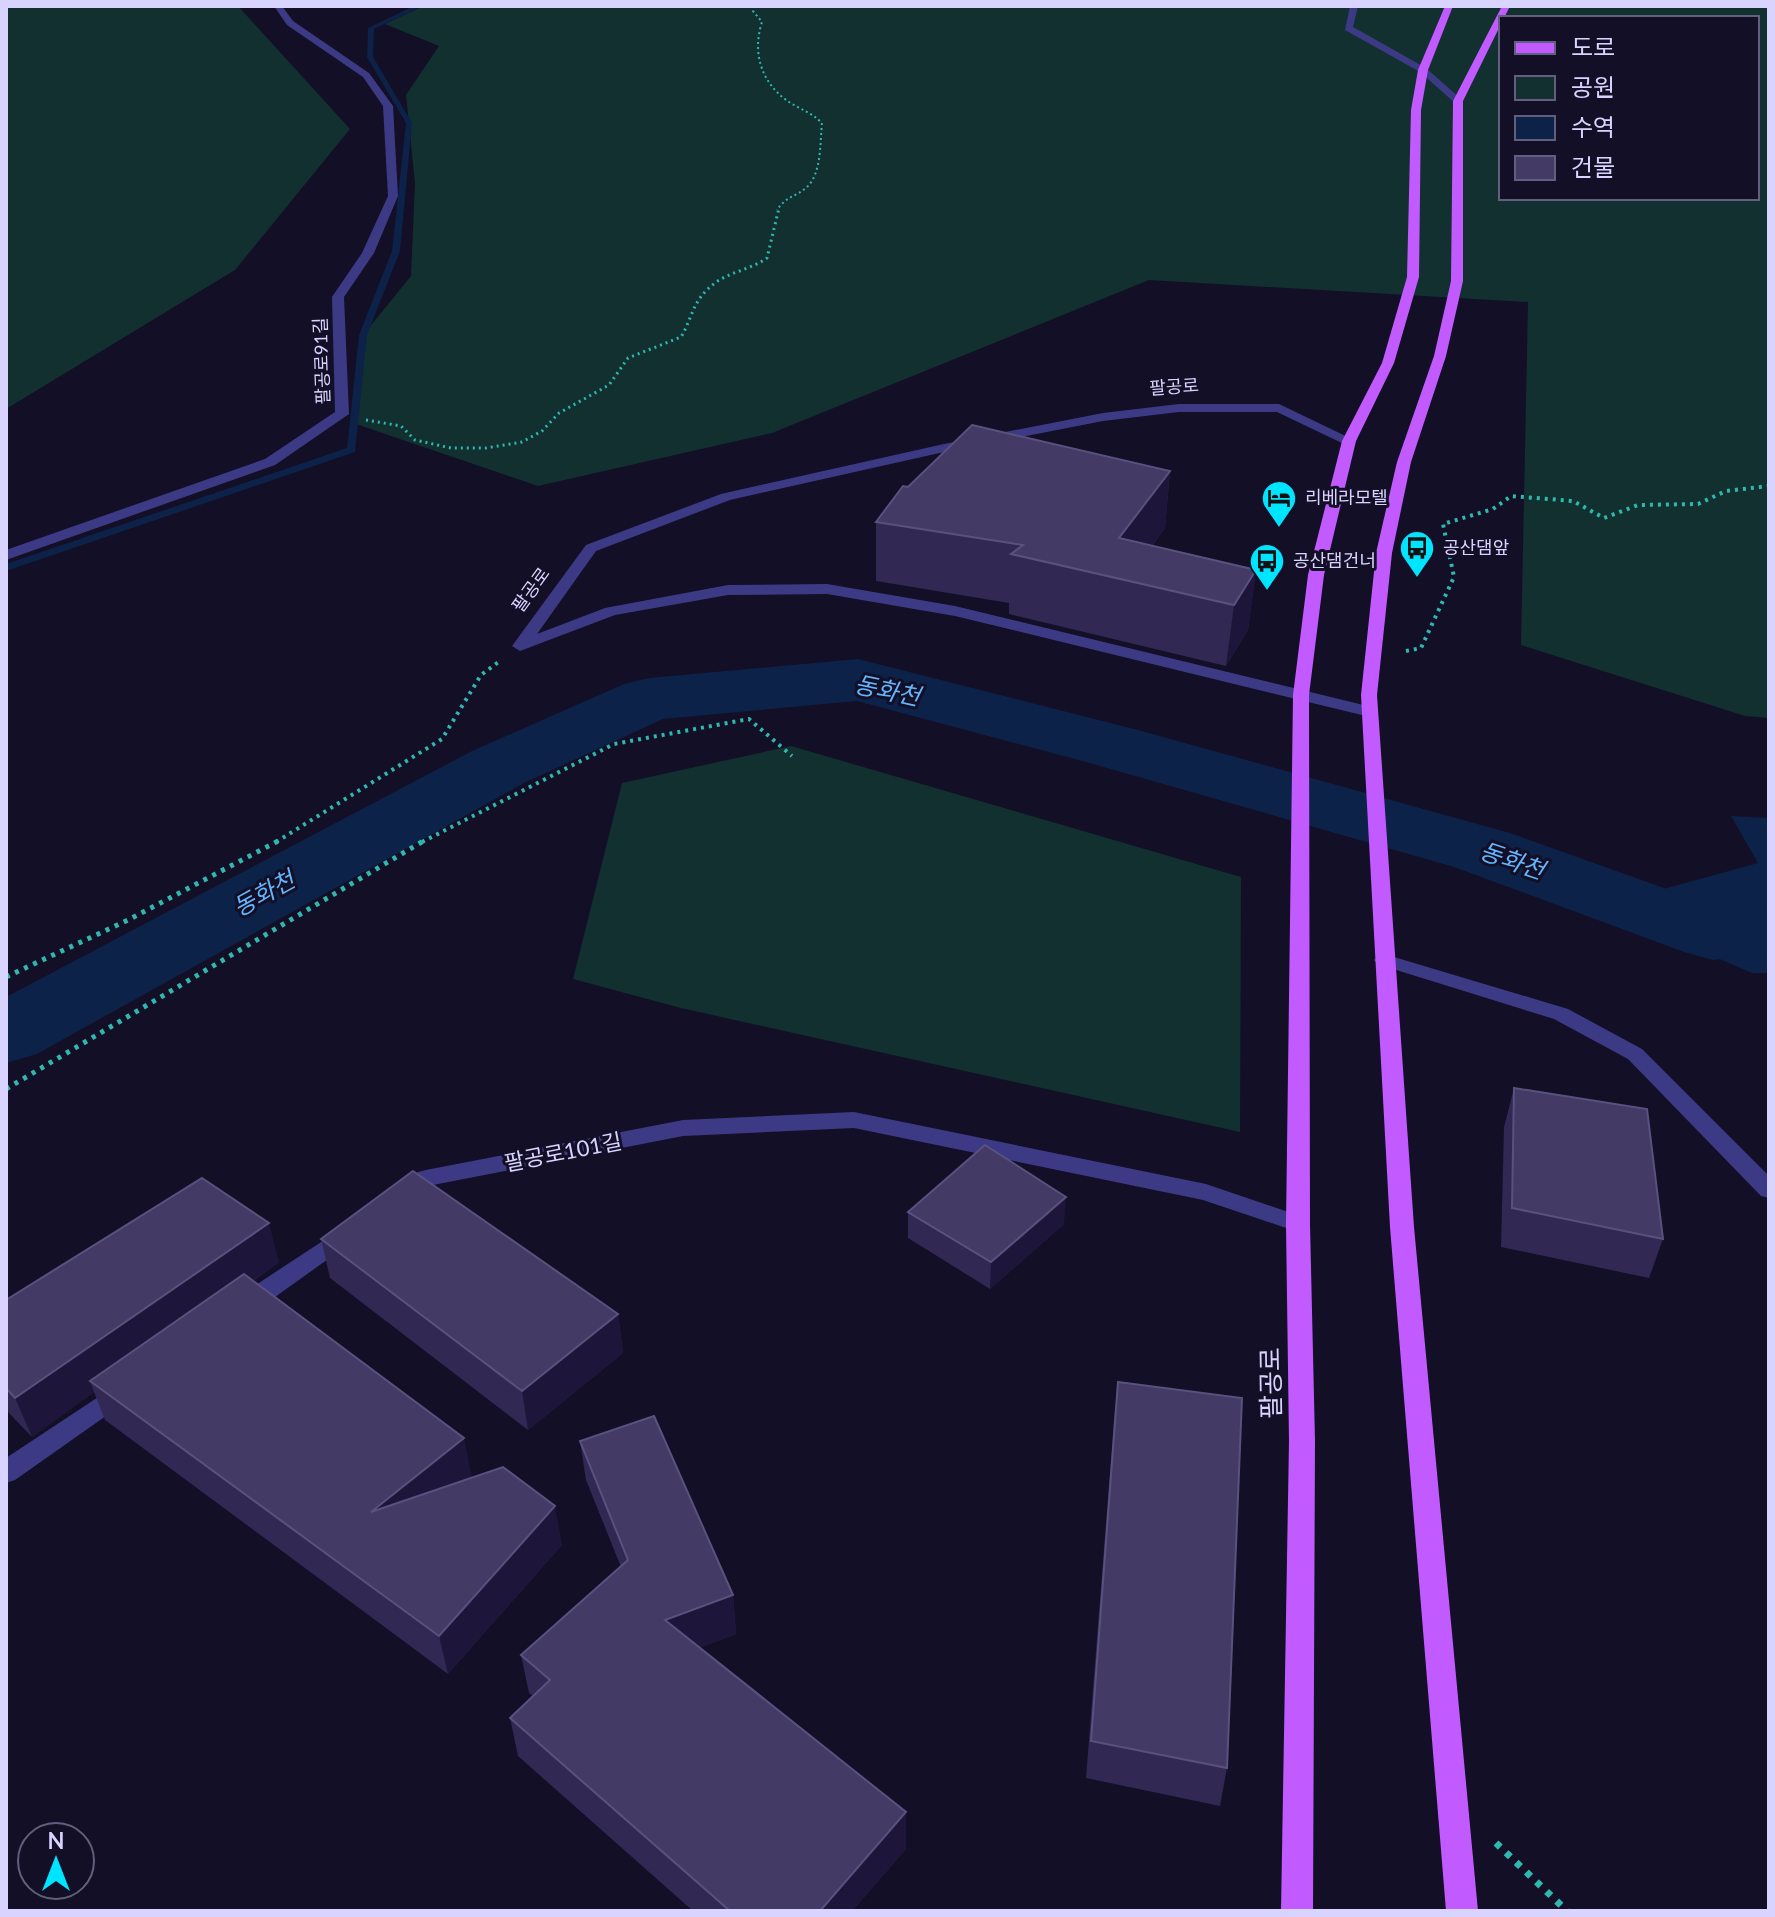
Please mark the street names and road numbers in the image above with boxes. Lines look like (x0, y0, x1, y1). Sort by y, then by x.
street label: 팔공로91길 (308, 317, 334, 405)
street label: 팔공로 (1148, 373, 1199, 399)
street label: 팔공로 (507, 563, 554, 616)
street label: 팔공로101길 (502, 1127, 624, 1176)
street label: 팔공로 (1253, 1347, 1287, 1419)

